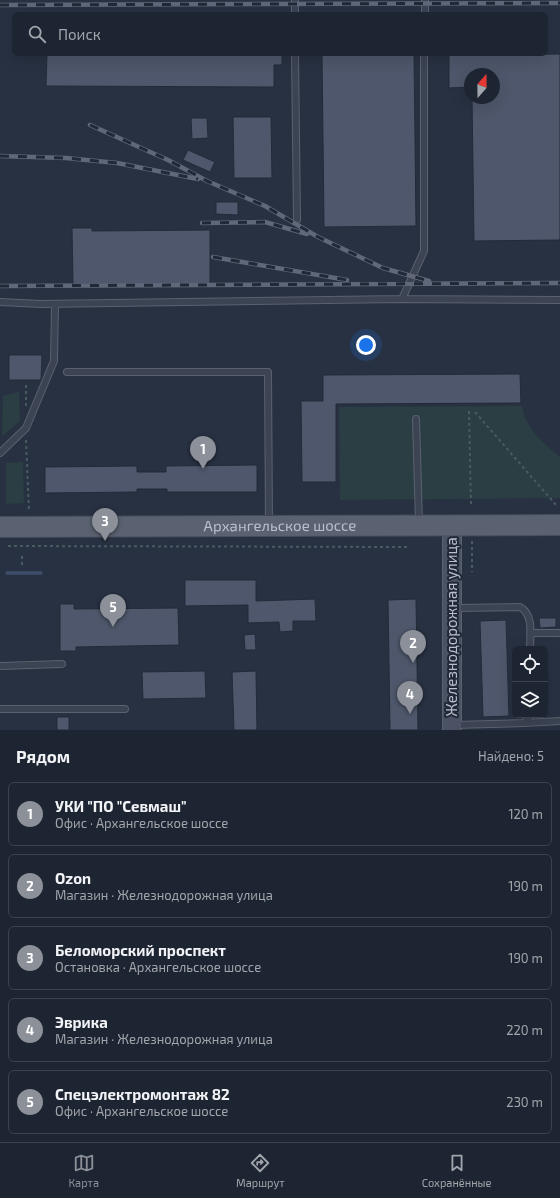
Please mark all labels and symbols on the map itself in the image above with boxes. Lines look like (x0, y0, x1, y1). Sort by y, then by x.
north arrow (464, 68, 500, 104)
your location (356, 335, 376, 355)
pin: 1 (190, 436, 216, 469)
pin: 3 (92, 508, 118, 541)
street label: Архангельское шоссе (204, 516, 356, 534)
street label: Железнодорожная улица (442, 537, 461, 717)
pin: 5 (100, 594, 126, 627)
pin: 2 (400, 630, 426, 663)
pin: 4 (397, 681, 423, 714)

